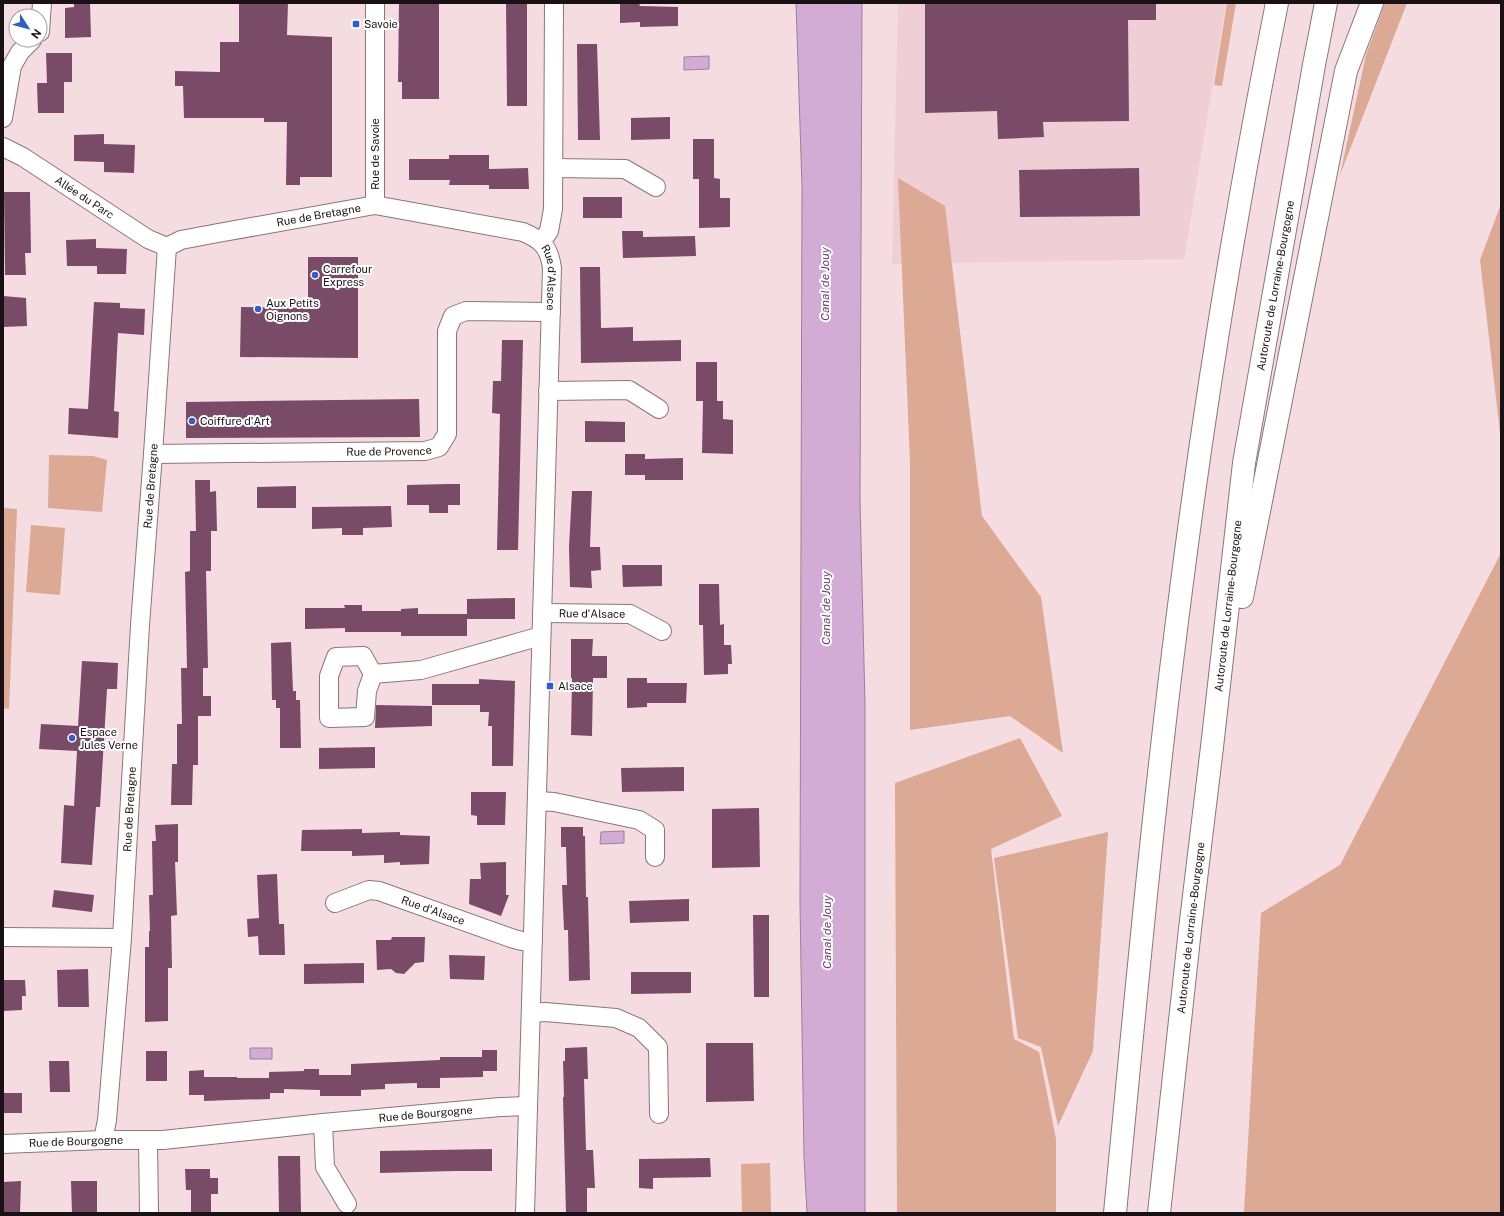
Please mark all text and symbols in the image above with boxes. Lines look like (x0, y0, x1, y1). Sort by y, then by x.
north arrow (8, 8, 48, 48)
place label: Savoie (364, 18, 398, 30)
marker: Savoie (351, 19, 361, 29)
text: N (29, 27, 43, 41)
street label: Rue de Savoie (369, 118, 381, 190)
street label: Allée du Parc (53, 174, 116, 221)
street label: Autoroute de Lorraine-Bourgogne (1254, 199, 1296, 372)
street label: Rue de Bretagne (276, 202, 362, 228)
street label: Rue d'Alsace (539, 242, 558, 311)
water label: Canal de Jouy (818, 246, 832, 321)
place label: Carrefour Express (323, 263, 372, 288)
marker: Carrefour Express (310, 270, 320, 280)
place label: Aux Petits Oignons (266, 297, 319, 322)
marker: Aux Petits Oignons (253, 304, 263, 314)
place label: Coiffure d'Art (200, 415, 270, 427)
marker: Coiffure d'Art (187, 416, 197, 426)
street label: Rue de Bretagne (141, 443, 160, 529)
street label: Rue de Provence (346, 443, 433, 458)
street label: Autoroute de Lorraine-Bourgogne (1212, 519, 1244, 692)
water label: Canal de Jouy (819, 570, 833, 645)
street label: Rue d'Alsace (559, 607, 625, 620)
place label: Alsace (558, 680, 593, 692)
marker: Alsace (545, 681, 555, 691)
place label: Espace Jules Verne (80, 726, 138, 751)
marker: Espace Jules Verne (67, 733, 77, 743)
street label: Rue de Bretagne (121, 766, 138, 852)
street label: Autoroute de Lorraine-Bourgogne (1175, 841, 1206, 1014)
street label: Rue d'Alsace (400, 893, 467, 927)
water label: Canal de Jouy (820, 894, 834, 969)
street label: Rue de Bourgogne (378, 1104, 473, 1124)
street label: Rue de Bourgogne (29, 1134, 123, 1149)

